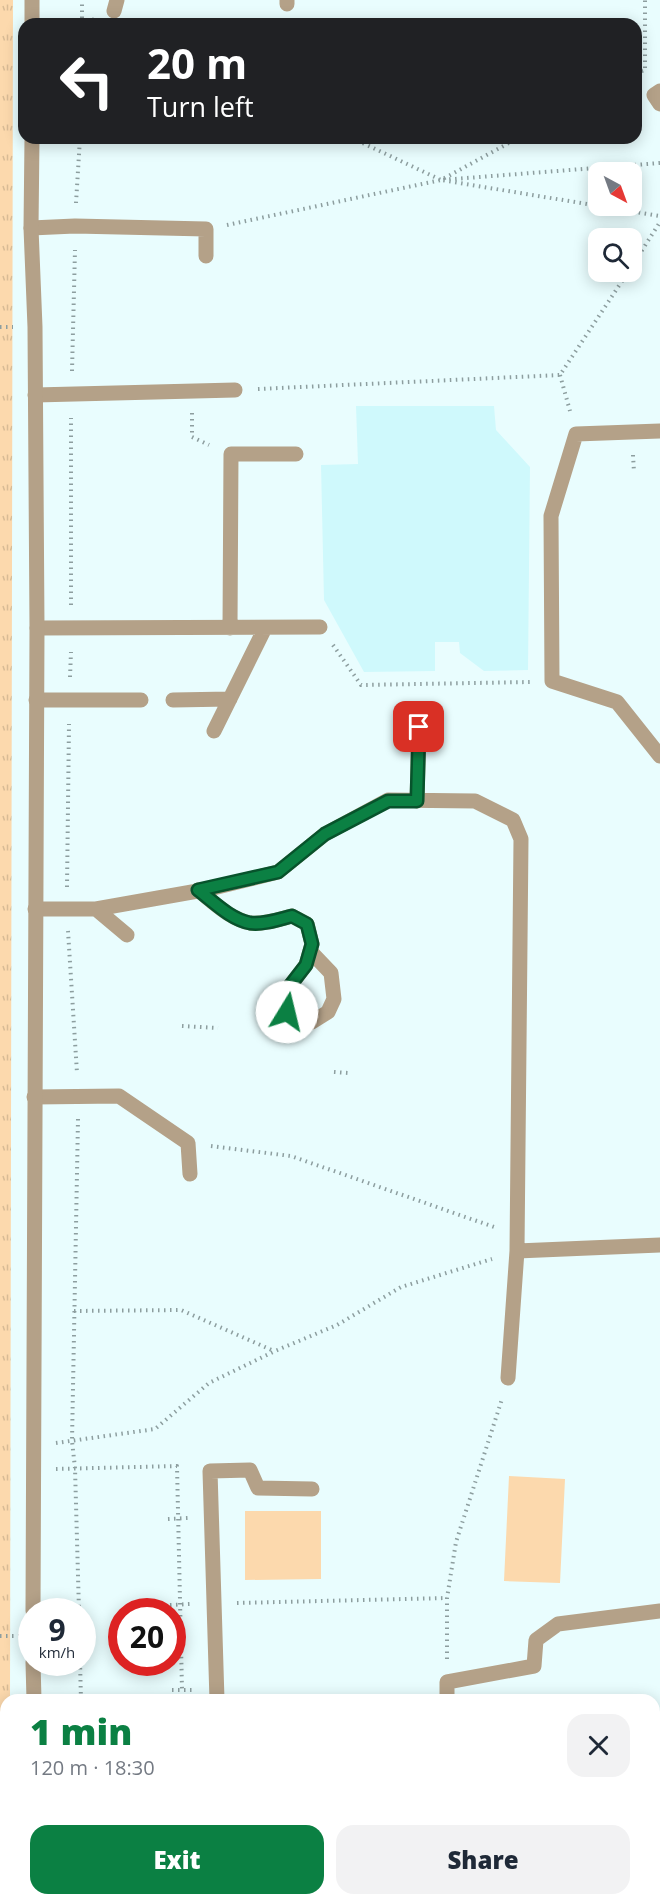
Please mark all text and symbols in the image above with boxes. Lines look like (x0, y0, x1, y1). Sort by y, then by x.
text: 20 m (147, 34, 247, 91)
icon: left (48, 42, 126, 120)
text: Turn left (147, 88, 254, 125)
north arrow (588, 162, 642, 216)
map controls (588, 162, 642, 282)
button: search (588, 228, 642, 282)
pin (393, 701, 444, 752)
icon: arrive (402, 710, 435, 743)
position arrow (255, 980, 319, 1044)
speed limit sign: 20 (108, 1598, 186, 1676)
text: 9 (48, 1609, 66, 1650)
text: km/h (39, 1642, 75, 1662)
text: 1 min (30, 1707, 132, 1756)
button: close (567, 1714, 630, 1777)
text: 120 m · 18:30 (30, 1754, 155, 1781)
button: Exit (30, 1825, 324, 1894)
button: Share (336, 1825, 630, 1894)

